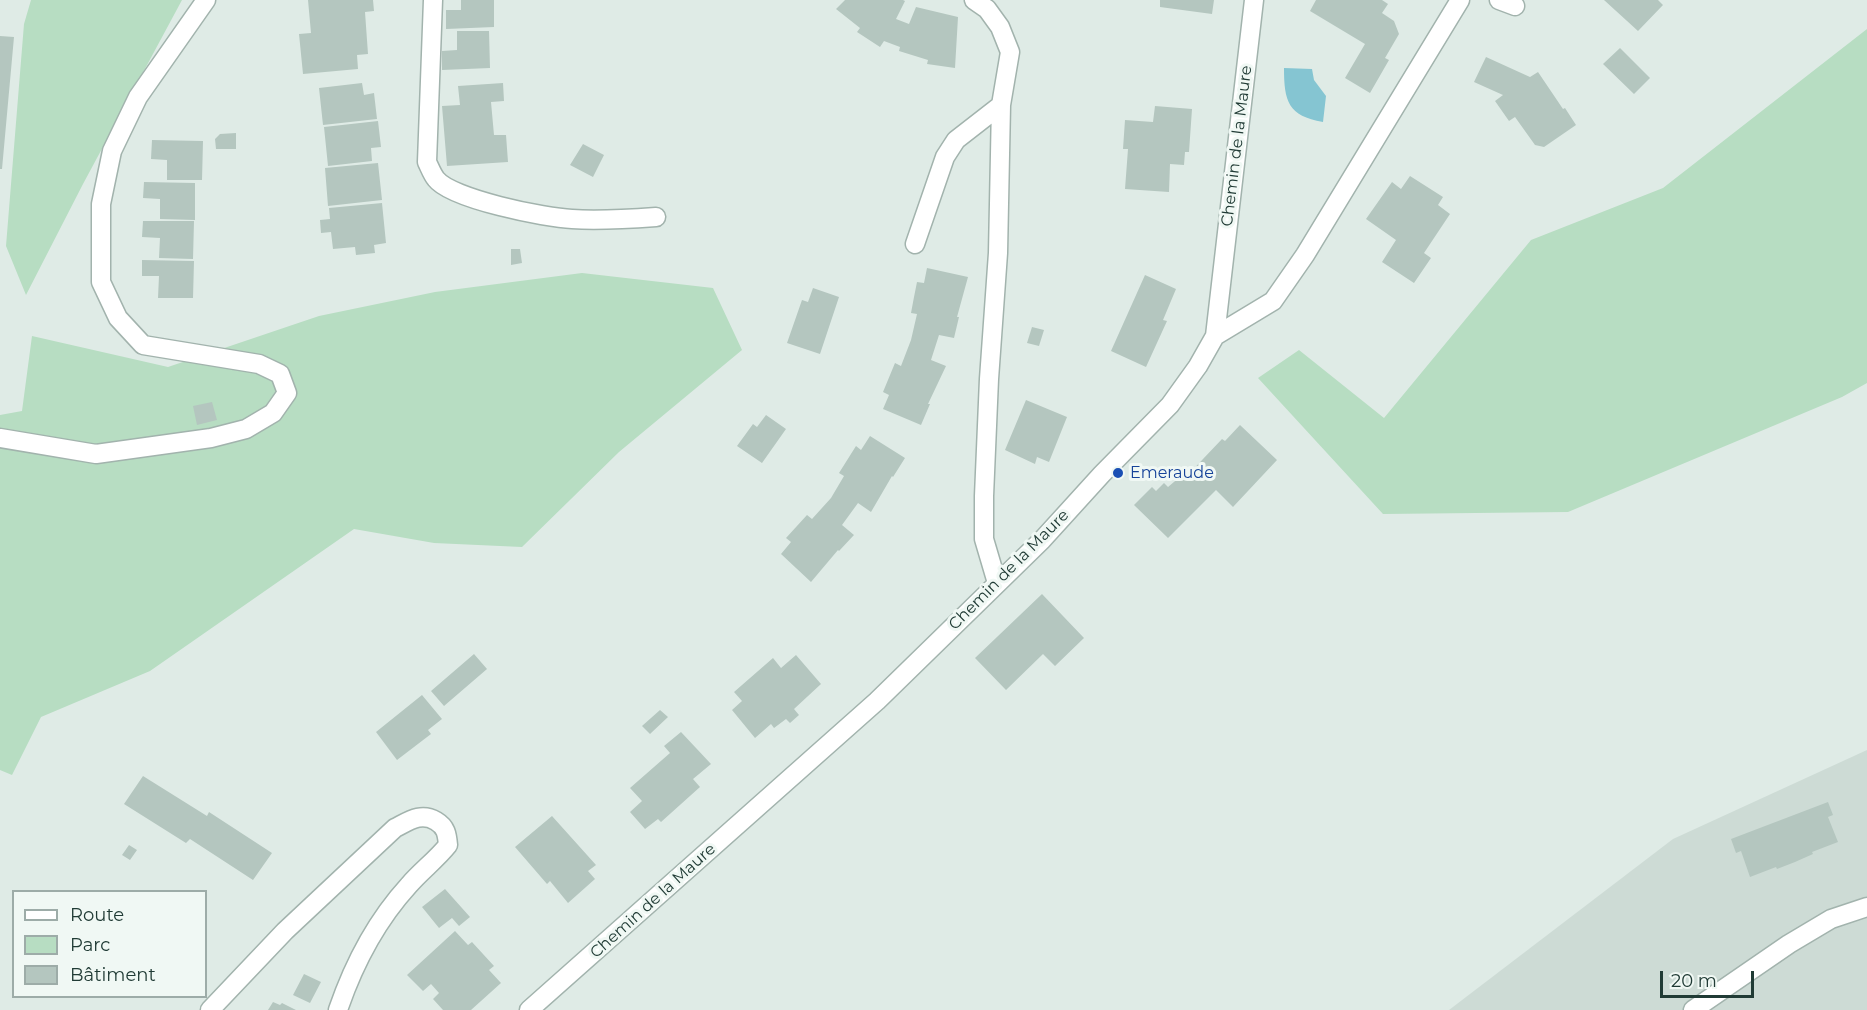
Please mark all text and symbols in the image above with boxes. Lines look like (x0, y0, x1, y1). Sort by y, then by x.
street label: Chemin de la Maure (1218, 64, 1256, 228)
place label: Emeraude (1130, 463, 1214, 483)
marker: Emeraude (1111, 466, 1125, 480)
street label: Chemin de la Maure (945, 506, 1073, 634)
street label: Chemin de la Maure (586, 840, 720, 962)
legend (12, 890, 207, 998)
text: Route (70, 904, 124, 926)
text: Parc (70, 934, 110, 956)
scale bar (1663, 959, 1758, 997)
text: Bâtiment (70, 964, 156, 986)
text: 20 m (1671, 970, 1717, 992)

